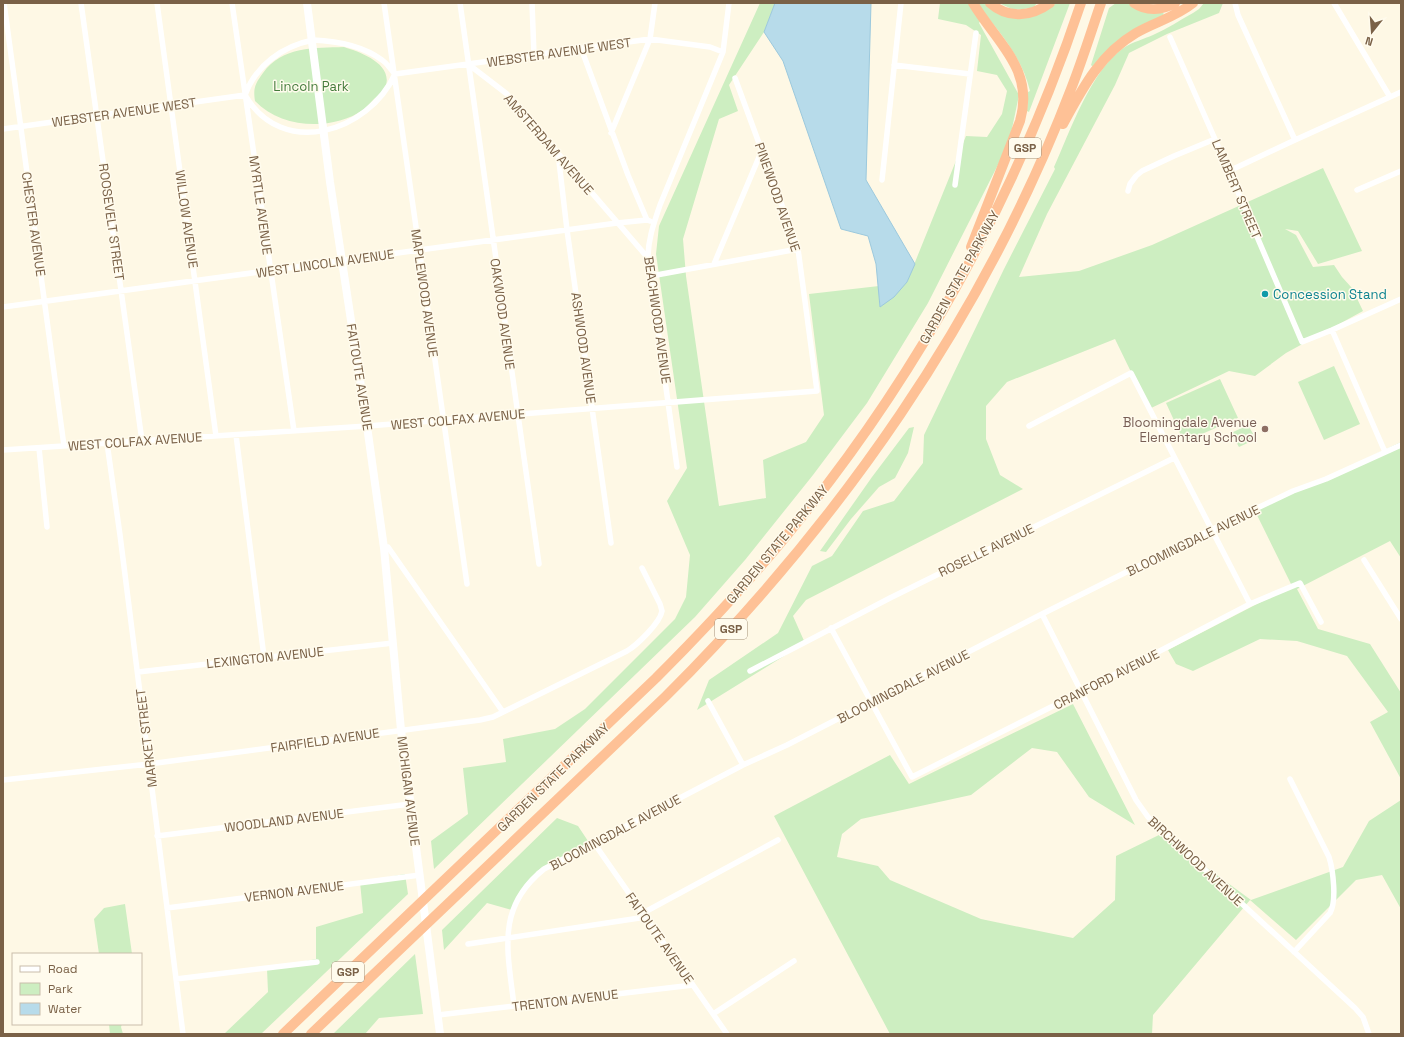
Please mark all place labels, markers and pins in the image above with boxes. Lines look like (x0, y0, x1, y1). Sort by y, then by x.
place label: Concession Stand (1273, 286, 1387, 303)
marker: Concession Stand (1260, 289, 1270, 299)
place label: Bloomingdale Avenue Elementary School (1123, 414, 1257, 446)
marker: Bloomingdale Avenue Elementary School (1260, 424, 1270, 434)

